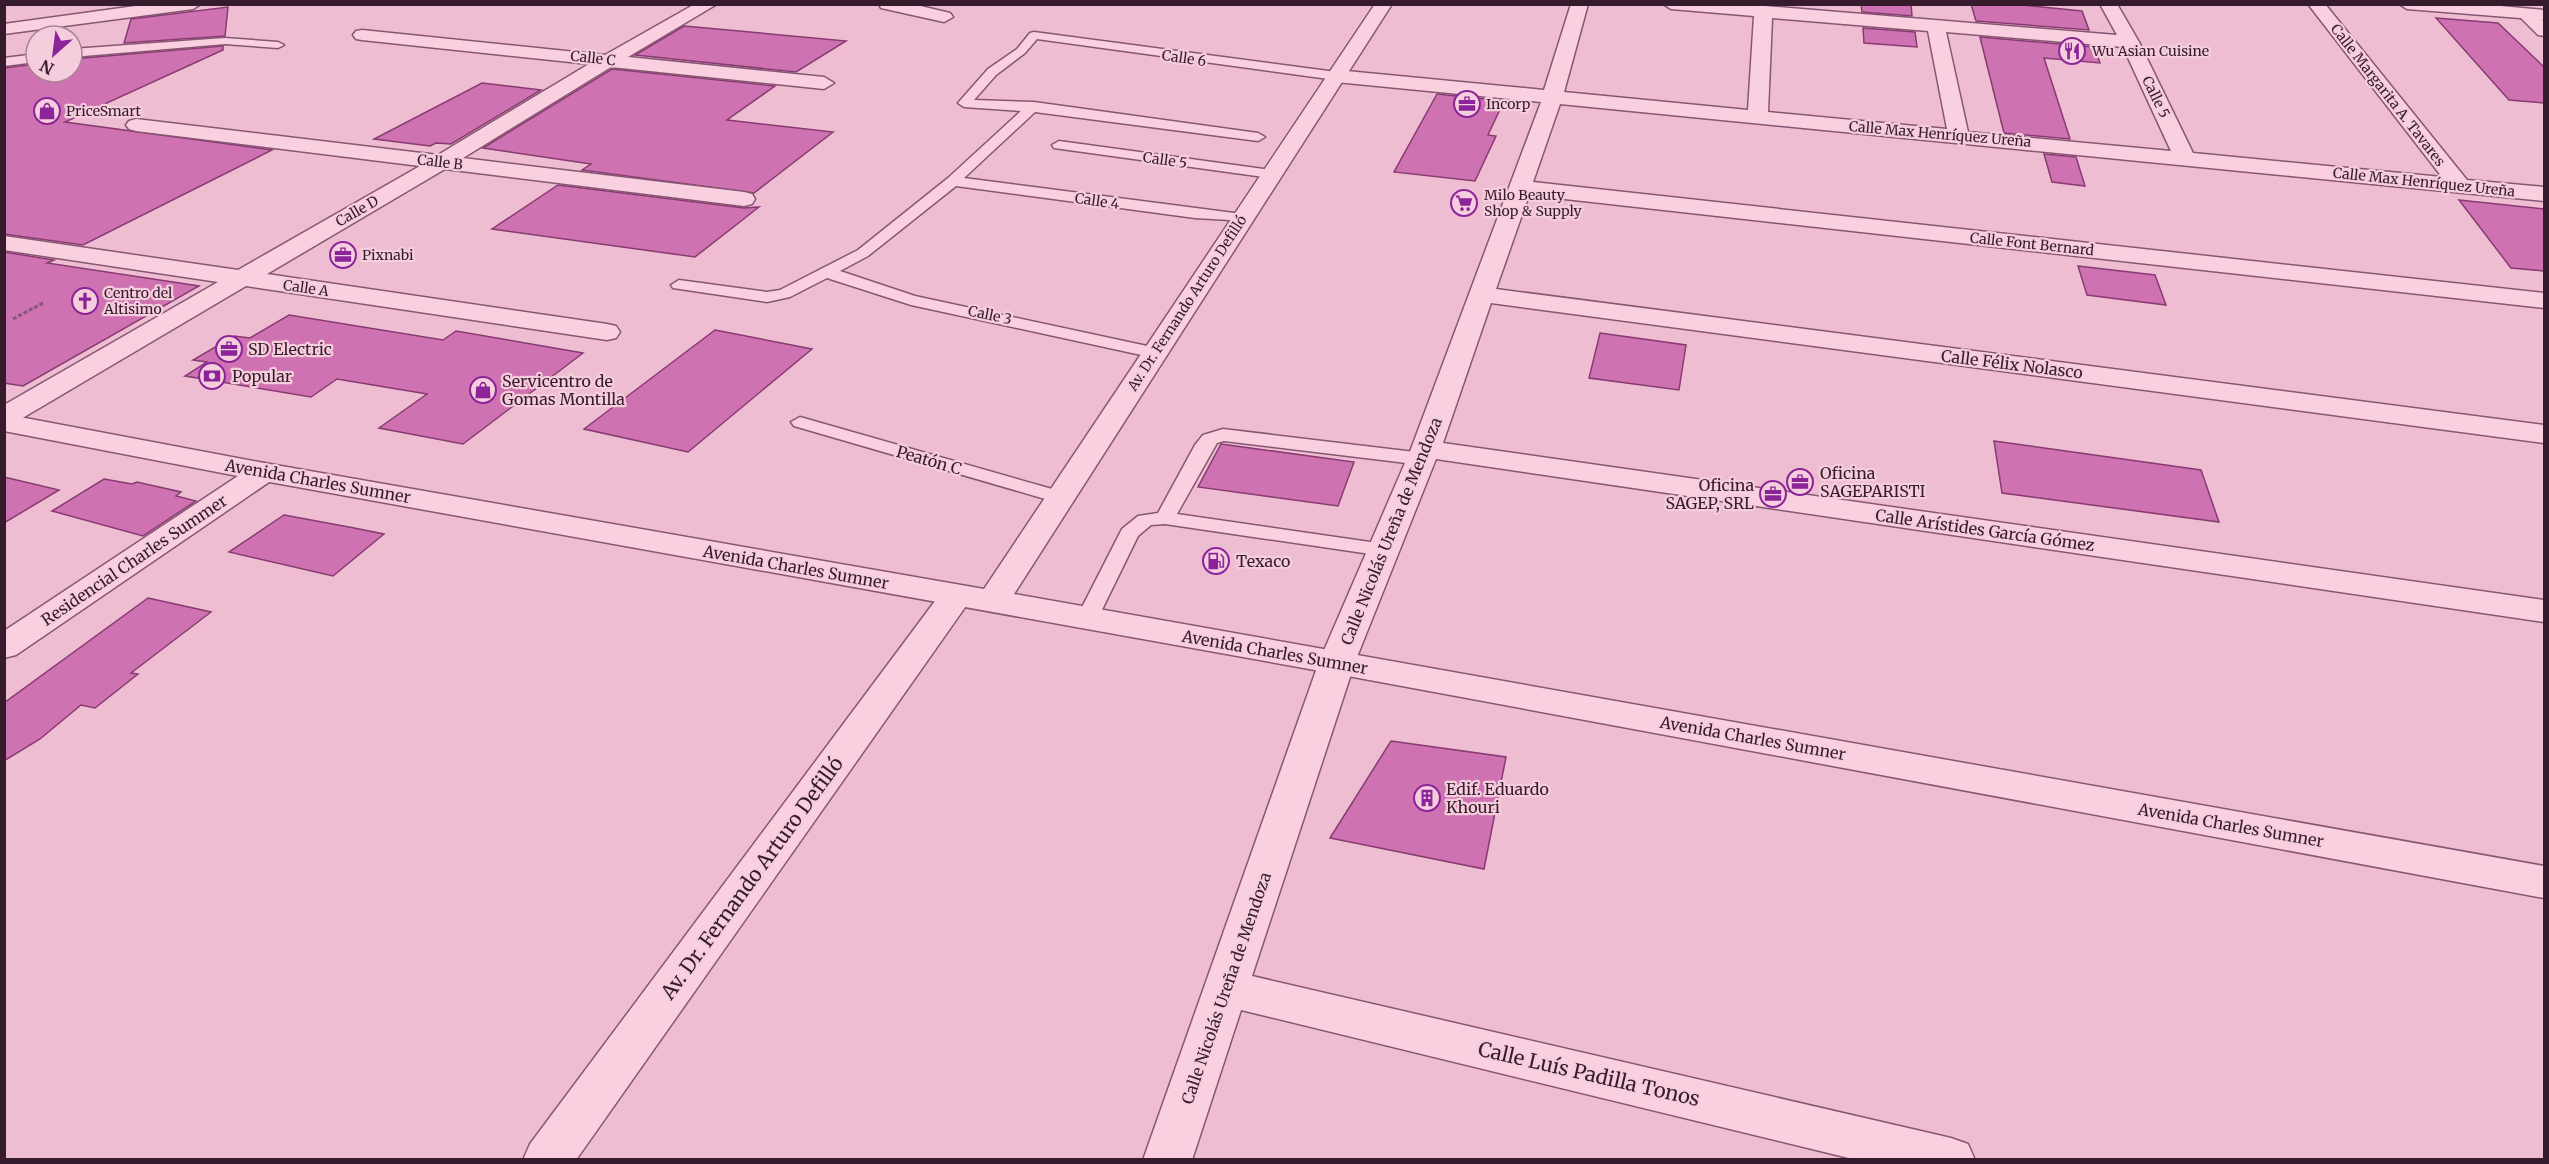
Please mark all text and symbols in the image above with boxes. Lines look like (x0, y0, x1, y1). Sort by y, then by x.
street label: Calle Margarita A. Tavares (2327, 20, 2449, 170)
north arrow (24, 24, 84, 84)
restaurant icon: Wu Asian Cuisine (2057, 36, 2087, 66)
place label: Wu Asian Cuisine (2091, 42, 2209, 60)
street label: Calle 6 (1161, 46, 1207, 70)
street label: Calle C (570, 47, 616, 69)
text: N (36, 55, 57, 79)
street label: Calle 5 (2138, 73, 2174, 121)
office icon: Incorp (1452, 89, 1482, 119)
place label: Incorp (1486, 95, 1531, 113)
shop icon: PriceSmart (32, 96, 62, 126)
place label: PriceSmart (66, 102, 142, 120)
street label: Calle Max Henríquez Ureña (1848, 117, 2032, 151)
street label: Calle 5 (1142, 148, 1188, 172)
street label: Calle B (416, 150, 464, 174)
street label: Calle Max Henríquez Ureña (2332, 163, 2516, 201)
place label: Milo Beauty Shop & Supply (1484, 186, 1582, 220)
supermarket icon: Milo Beauty Shop & Supply (1449, 188, 1479, 218)
street label: Calle 4 (1074, 189, 1121, 213)
street label: Calle D (332, 191, 382, 230)
street label: Av. Dr. Fernando Arturo Defilló (1123, 212, 1251, 395)
street label: Calle Font Bernard (1969, 229, 2095, 260)
office icon: Pixnabi (328, 240, 358, 270)
place label: Pixnabi (362, 246, 414, 264)
street label: Calle A (282, 276, 330, 300)
place label: Centro del Altisimo (103, 284, 173, 318)
church icon: Centro del Altisimo (70, 286, 100, 316)
street label: Calle 3 (967, 302, 1013, 328)
office icon: SD Electric (214, 334, 244, 364)
place label: SD Electric (248, 339, 332, 359)
street label: Calle Félix Nolasco (1940, 345, 2084, 383)
bank icon: Popular (197, 361, 227, 391)
place label: Popular (232, 366, 292, 386)
place label: Servicentro de Gomas Montilla (502, 371, 625, 409)
shop icon: Servicentro de Gomas Montilla (468, 375, 498, 405)
street label: Calle Nicolás Ureña de Mendoza (1336, 414, 1446, 648)
street label: Peatón C (894, 441, 964, 479)
street label: Avenida Charles Sumner (223, 455, 412, 507)
place label: Oficina SAGEPARISTI (1820, 463, 1926, 501)
office icon: Oficina SAGEPARISTI (1785, 467, 1815, 497)
place label: Oficina SAGEP, SRL (1665, 475, 1754, 513)
office icon: Oficina SAGEP, SRL (1758, 479, 1788, 509)
street label: Residencial Charles Summer (37, 490, 231, 630)
street label: Calle Arístides García Gómez (1874, 505, 2096, 555)
street label: Avenida Charles Sumner (701, 541, 890, 593)
fuel station icon: Texaco (1201, 546, 1231, 576)
place label: Texaco (1236, 551, 1290, 571)
street label: Avenida Charles Sumner (1180, 626, 1369, 678)
street label: Avenida Charles Sumner (1658, 712, 1847, 764)
street label: Av. Dr. Fernando Arturo Defilló (655, 751, 848, 1005)
place label: Edif. Eduardo Khouri (1446, 779, 1549, 817)
building icon: Edif. Eduardo Khouri (1412, 783, 1442, 813)
street label: Avenida Charles Sumner (2136, 799, 2325, 851)
street label: Calle Nicolás Ureña de Mendoza (1177, 869, 1275, 1106)
street label: Calle Luís Padilla Tonos (1476, 1036, 1702, 1111)

